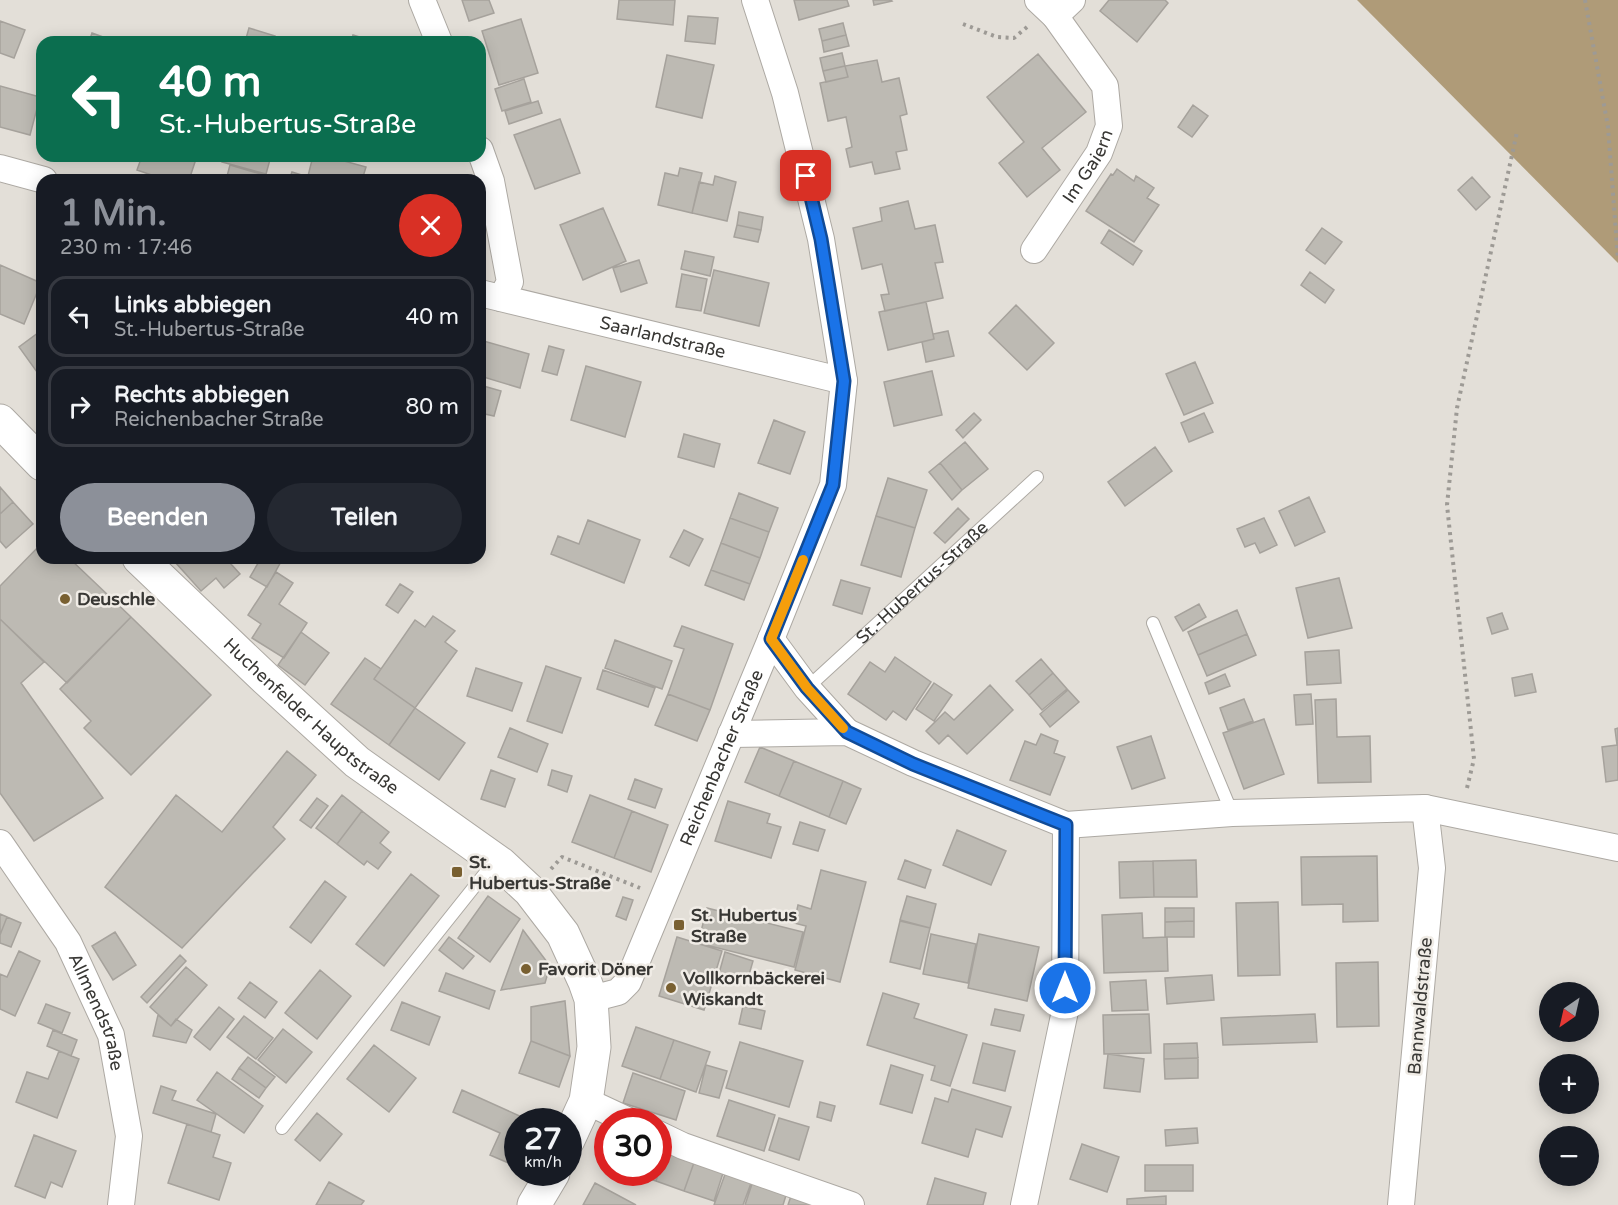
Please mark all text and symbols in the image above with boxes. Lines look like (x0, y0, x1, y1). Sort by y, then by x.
text: 40 m (159, 57, 261, 108)
icon: left (60, 60, 138, 138)
text: St.-Hubertus-Straße (159, 108, 416, 141)
street label: Im Gaiern (1058, 126, 1118, 207)
pin (780, 150, 831, 201)
icon: arrive (789, 159, 822, 192)
text: 1 Min. (60, 192, 167, 235)
button: close (399, 194, 462, 257)
text: 230 m · 17:46 (60, 236, 192, 260)
text: Links abbiegen (114, 292, 272, 318)
icon: left (63, 300, 96, 333)
text: 40 m (405, 304, 459, 330)
street label: Saarlandstraße (598, 311, 728, 363)
text: St.-Hubertus-Straße (114, 318, 305, 342)
text: Rechts abbiegen (114, 382, 289, 408)
icon: right (63, 390, 96, 423)
text: 80 m (405, 394, 459, 420)
text: Reichenbacher Straße (114, 408, 324, 432)
button: Beenden (60, 483, 255, 552)
button: Teilen (267, 483, 462, 552)
street label: St.-Hubertus-Straße (851, 516, 993, 649)
place label: Deuschle (77, 588, 155, 610)
marker: Deuschle (58, 592, 72, 606)
street label: Huchenfelder Hauptstraße (219, 633, 403, 799)
street label: Reichenbacher Straße (675, 666, 768, 849)
place label: St. Hubertus-Straße (469, 851, 611, 894)
marker: St. Hubertus-Straße (450, 865, 464, 879)
place label: St. Hubertus Straße (691, 904, 798, 947)
marker: St. Hubertus Straße (672, 918, 686, 932)
street label: Bannwaldstraße (1403, 936, 1437, 1076)
street label: Allmendstraße (64, 950, 128, 1072)
position arrow (1033, 956, 1097, 1020)
place label: Favorit Döner (538, 958, 654, 980)
marker: Favorit Döner (519, 962, 533, 976)
place label: Vollkornbäckerei Wiskandt (683, 967, 825, 1010)
marker: Vollkornbäckerei Wiskandt (664, 981, 678, 995)
north arrow (1539, 982, 1599, 1042)
map controls (1539, 982, 1599, 1186)
button: + (1539, 1054, 1599, 1114)
speed limit sign: 30 (594, 1108, 672, 1186)
text: 27 (524, 1121, 562, 1158)
button: − (1539, 1126, 1599, 1186)
text: km/h (524, 1153, 562, 1171)

